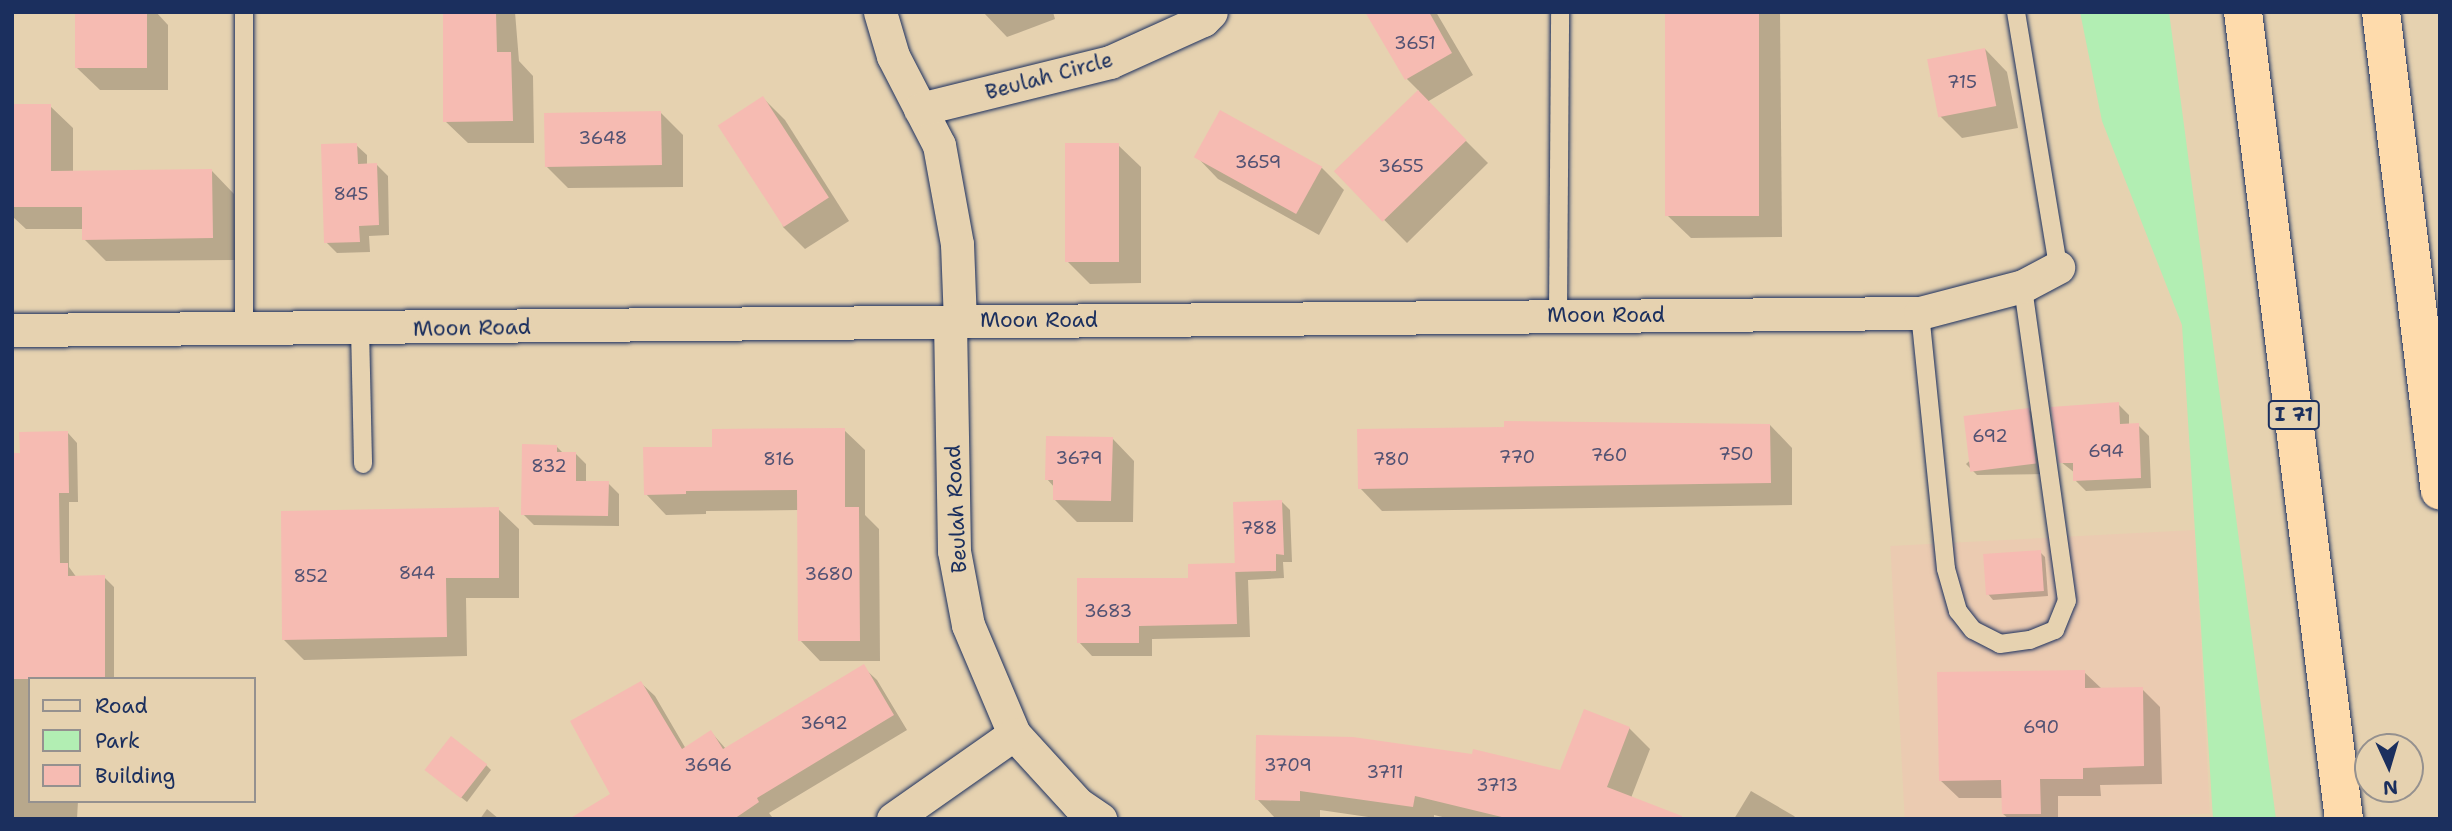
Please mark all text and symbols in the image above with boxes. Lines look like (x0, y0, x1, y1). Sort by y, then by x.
house number: 3651 (1394, 32, 1436, 54)
street label: Beulah Circle (982, 47, 1116, 105)
house number: 715 (1947, 71, 1977, 93)
house number: 3648 (579, 127, 627, 149)
house number: 3659 (1235, 151, 1281, 173)
house number: 3655 (1378, 155, 1424, 177)
house number: 845 (334, 183, 368, 205)
street label: Moon Road (1547, 302, 1665, 328)
street label: Moon Road (980, 307, 1098, 333)
street label: Moon Road (413, 314, 531, 342)
road number: I 71 (2268, 400, 2320, 430)
house number: 692 (1972, 425, 2008, 447)
house number: 694 (2088, 440, 2124, 462)
house number: 750 (1718, 443, 1754, 465)
street label: Beulah Road (940, 444, 972, 574)
house number: 760 (1591, 444, 1627, 466)
house number: 770 (1499, 446, 1535, 468)
house number: 3679 (1055, 447, 1103, 469)
house number: 816 (763, 448, 795, 470)
house number: 780 (1373, 448, 1409, 470)
house number: 832 (531, 455, 567, 477)
house number: 788 (1241, 517, 1277, 539)
house number: 844 (399, 562, 435, 584)
house number: 3680 (805, 563, 853, 585)
house number: 852 (294, 565, 328, 587)
house number: 3683 (1084, 600, 1132, 622)
legend (28, 677, 256, 803)
text: Road (95, 692, 148, 720)
house number: 3692 (800, 712, 848, 734)
house number: 690 (2023, 716, 2059, 738)
text: Park (95, 727, 140, 755)
north arrow (2354, 733, 2424, 803)
house number: 3696 (684, 754, 732, 776)
house number: 3709 (1264, 754, 1312, 776)
house number: 3711 (1366, 761, 1404, 783)
text: Building (95, 762, 175, 790)
house number: 3713 (1476, 774, 1518, 796)
text: N (2382, 774, 2399, 800)

